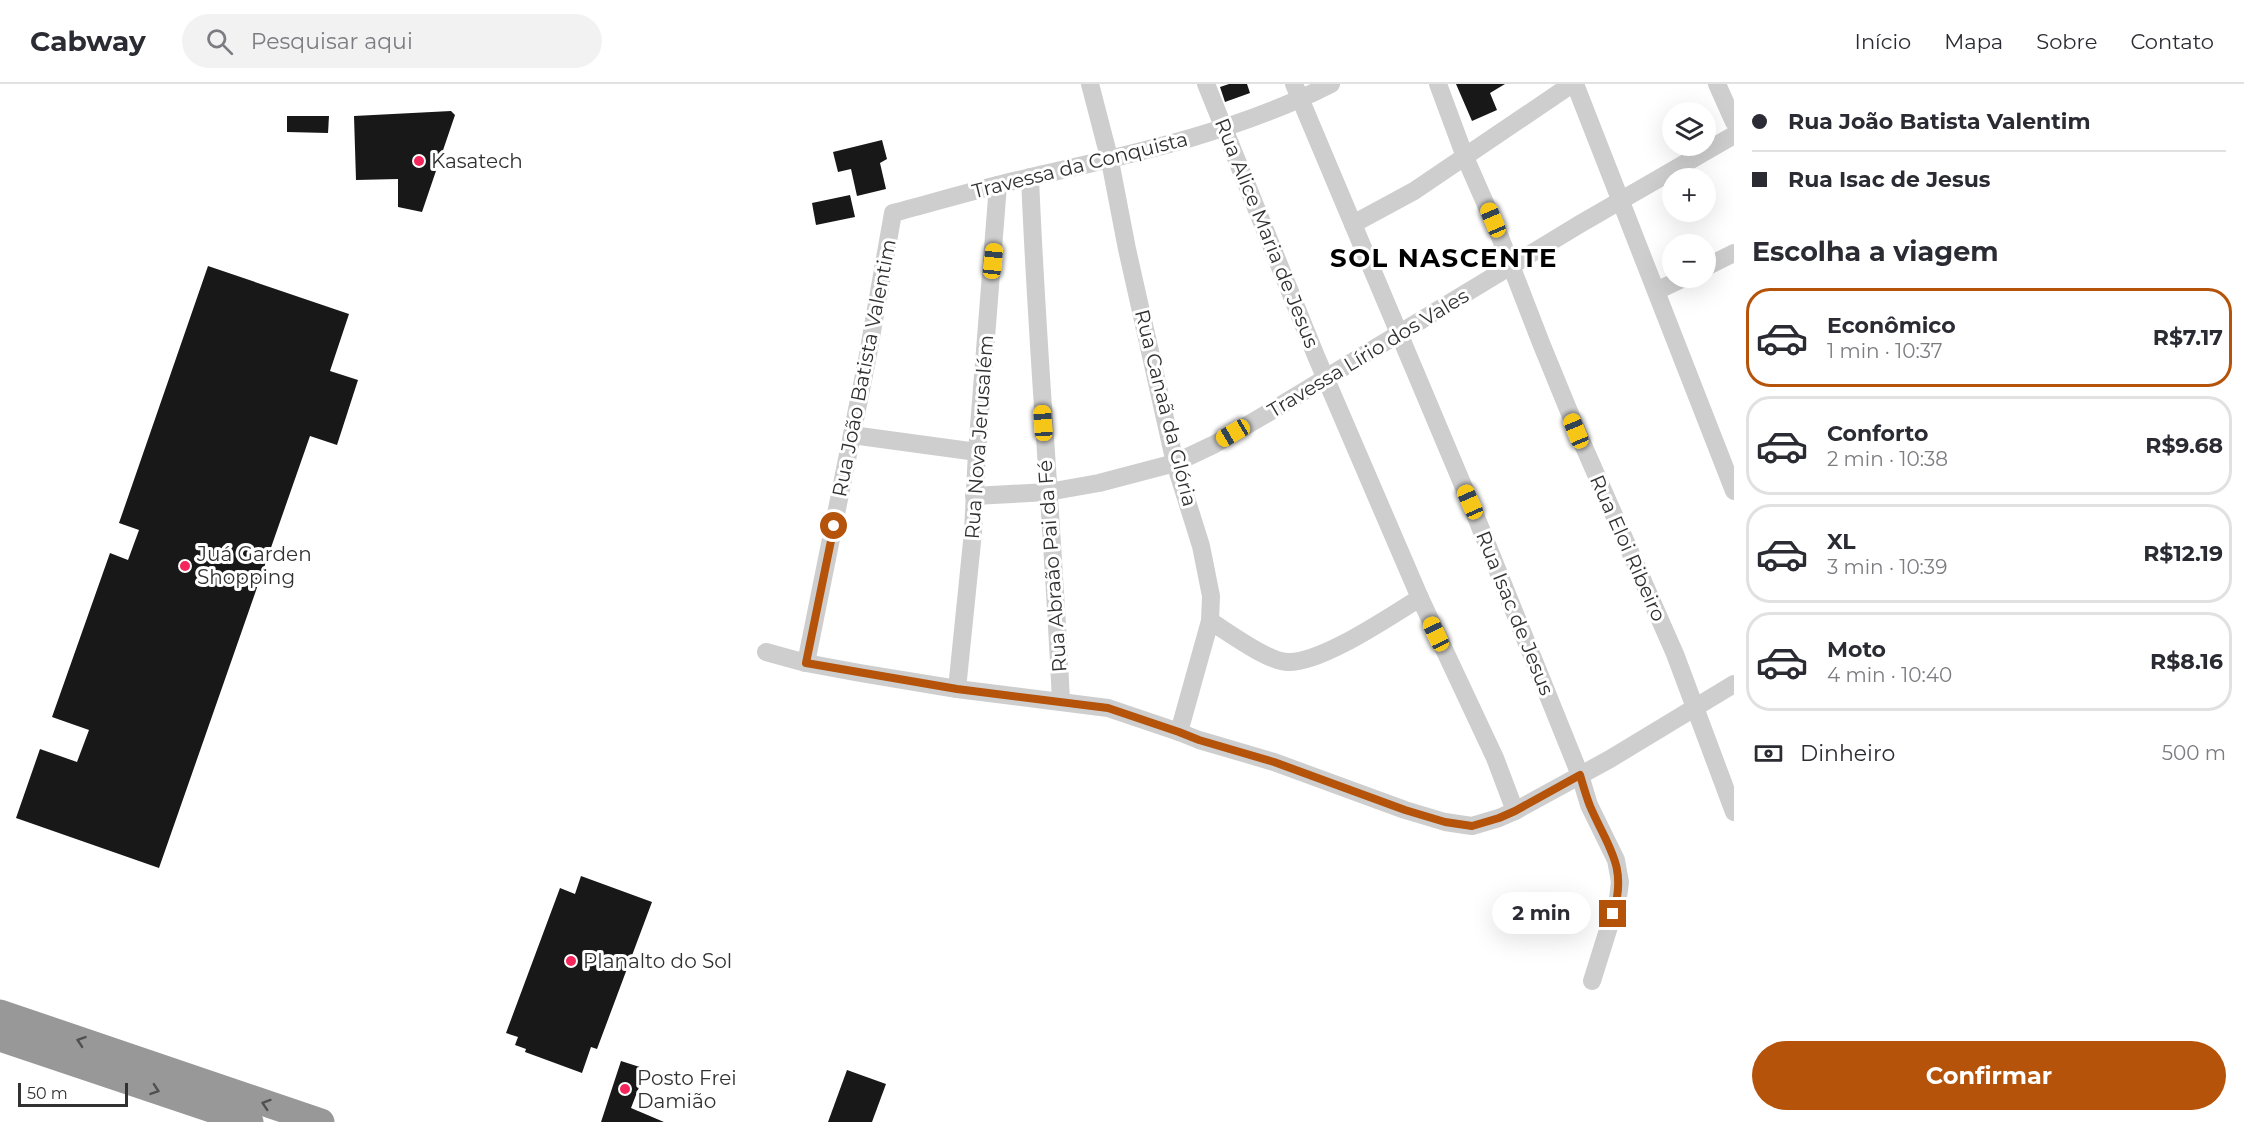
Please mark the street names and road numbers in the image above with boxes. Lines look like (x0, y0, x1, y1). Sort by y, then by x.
street label: Rua Alice Maria de Jesus (1210, 115, 1324, 352)
street label: Travessa da Conquista (970, 127, 1190, 203)
street label: Rua João Batista Valentim (827, 237, 901, 499)
street label: Travessa Lírio dos Vales (1263, 283, 1473, 423)
street label: Rua Canaã da Glória (1130, 307, 1202, 509)
street label: Rua Nova Jerusalém (960, 334, 998, 540)
street label: Rua Abraão Pai da Fé (1033, 459, 1071, 673)
street label: Rua Eloi Ribeiro (1585, 471, 1671, 625)
street label: Rua Isac de Jesus (1471, 527, 1559, 699)

